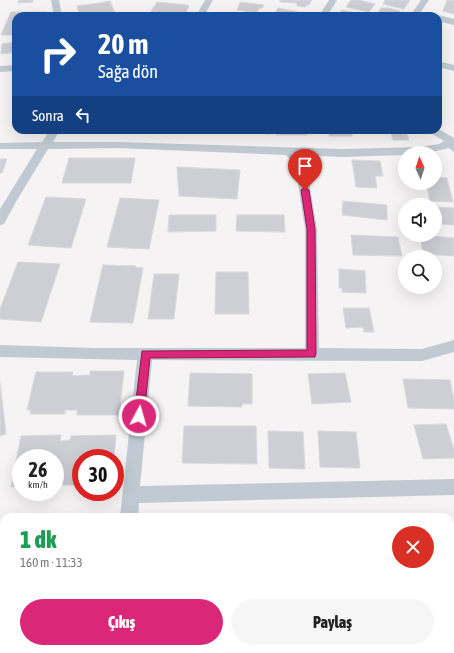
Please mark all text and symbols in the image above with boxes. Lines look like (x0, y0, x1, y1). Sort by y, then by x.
icon: right (32, 28, 84, 80)
text: 20 m (98, 28, 148, 60)
text: Sağa dön (98, 61, 158, 82)
icon: left (72, 104, 94, 126)
text: Sonra (32, 107, 64, 124)
north arrow (398, 146, 442, 190)
map controls (398, 146, 442, 294)
pin (288, 149, 322, 190)
icon: arrive (294, 155, 316, 177)
button: sound (398, 198, 442, 242)
button: search (398, 250, 442, 294)
position arrow (118, 395, 160, 437)
speed limit sign: 30 (72, 449, 124, 501)
text: 26 (29, 458, 47, 481)
text: km/h (28, 479, 48, 490)
text: 1 dk (20, 526, 57, 553)
button: close (392, 526, 434, 568)
text: 160 m · 11:33 (20, 555, 83, 570)
button: Çıkış (20, 599, 223, 645)
button: Paylaş (231, 599, 434, 645)

